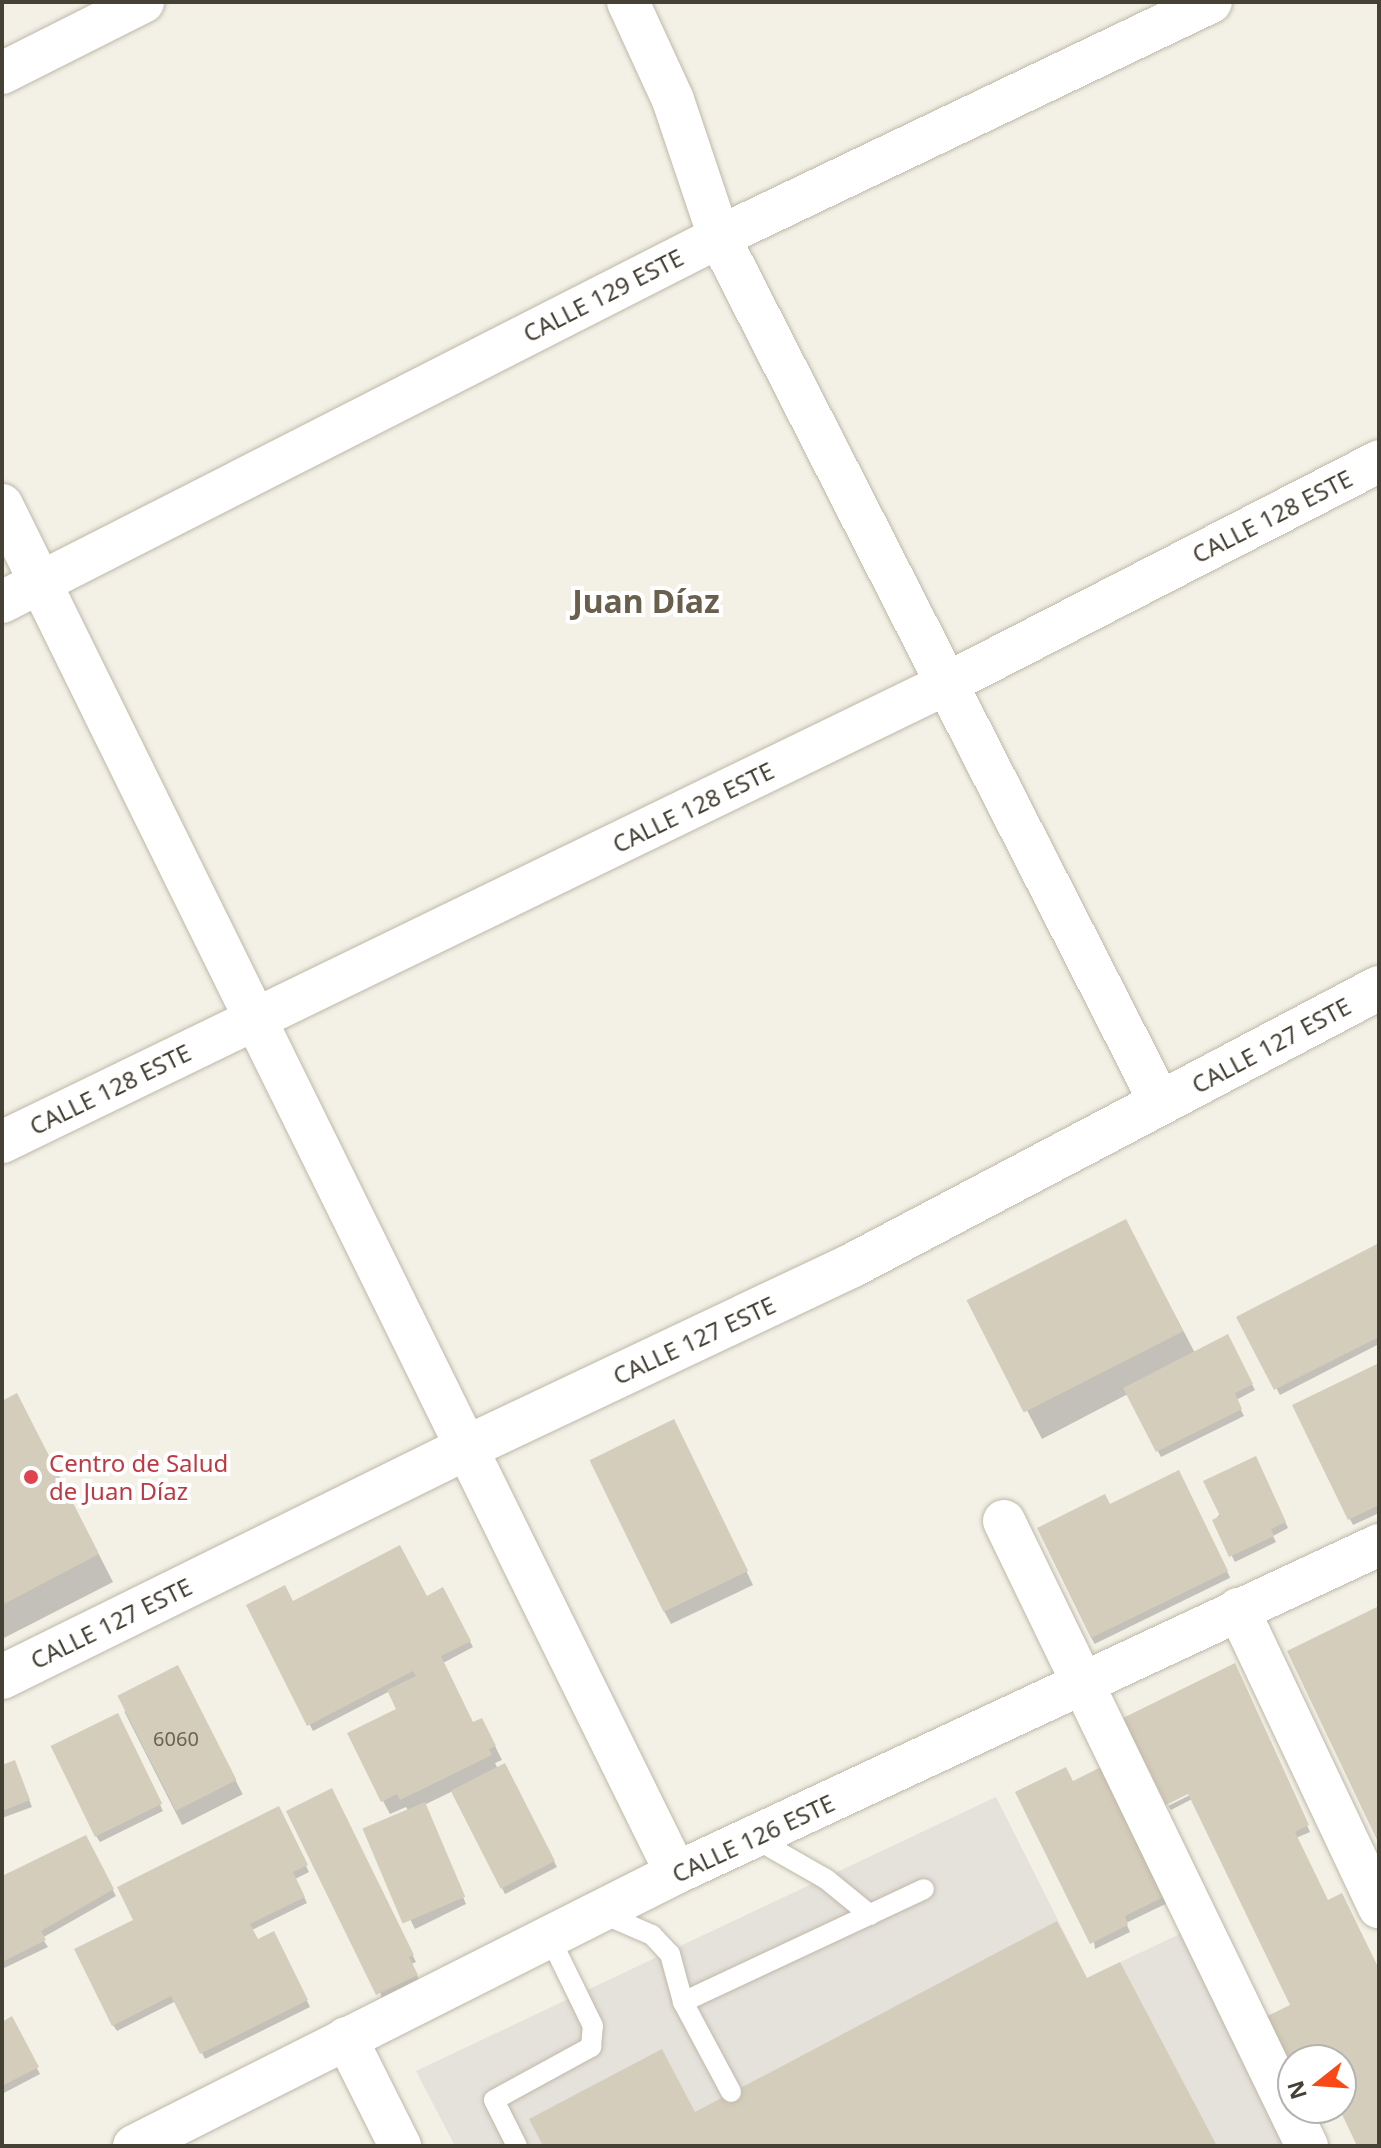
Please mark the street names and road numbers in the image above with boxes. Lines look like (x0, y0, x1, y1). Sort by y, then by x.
street label: CALLE 129 ESTE (518, 242, 688, 348)
street label: CALLE 128 ESTE (1187, 463, 1357, 569)
street label: CALLE 128 ESTE (608, 756, 778, 858)
street label: CALLE 127 ESTE (1187, 991, 1355, 1099)
street label: CALLE 128 ESTE (25, 1038, 195, 1140)
street label: CALLE 127 ESTE (608, 1290, 780, 1390)
street label: CALLE 127 ESTE (26, 1572, 196, 1674)
street label: CALLE 126 ESTE (667, 1788, 839, 1888)

